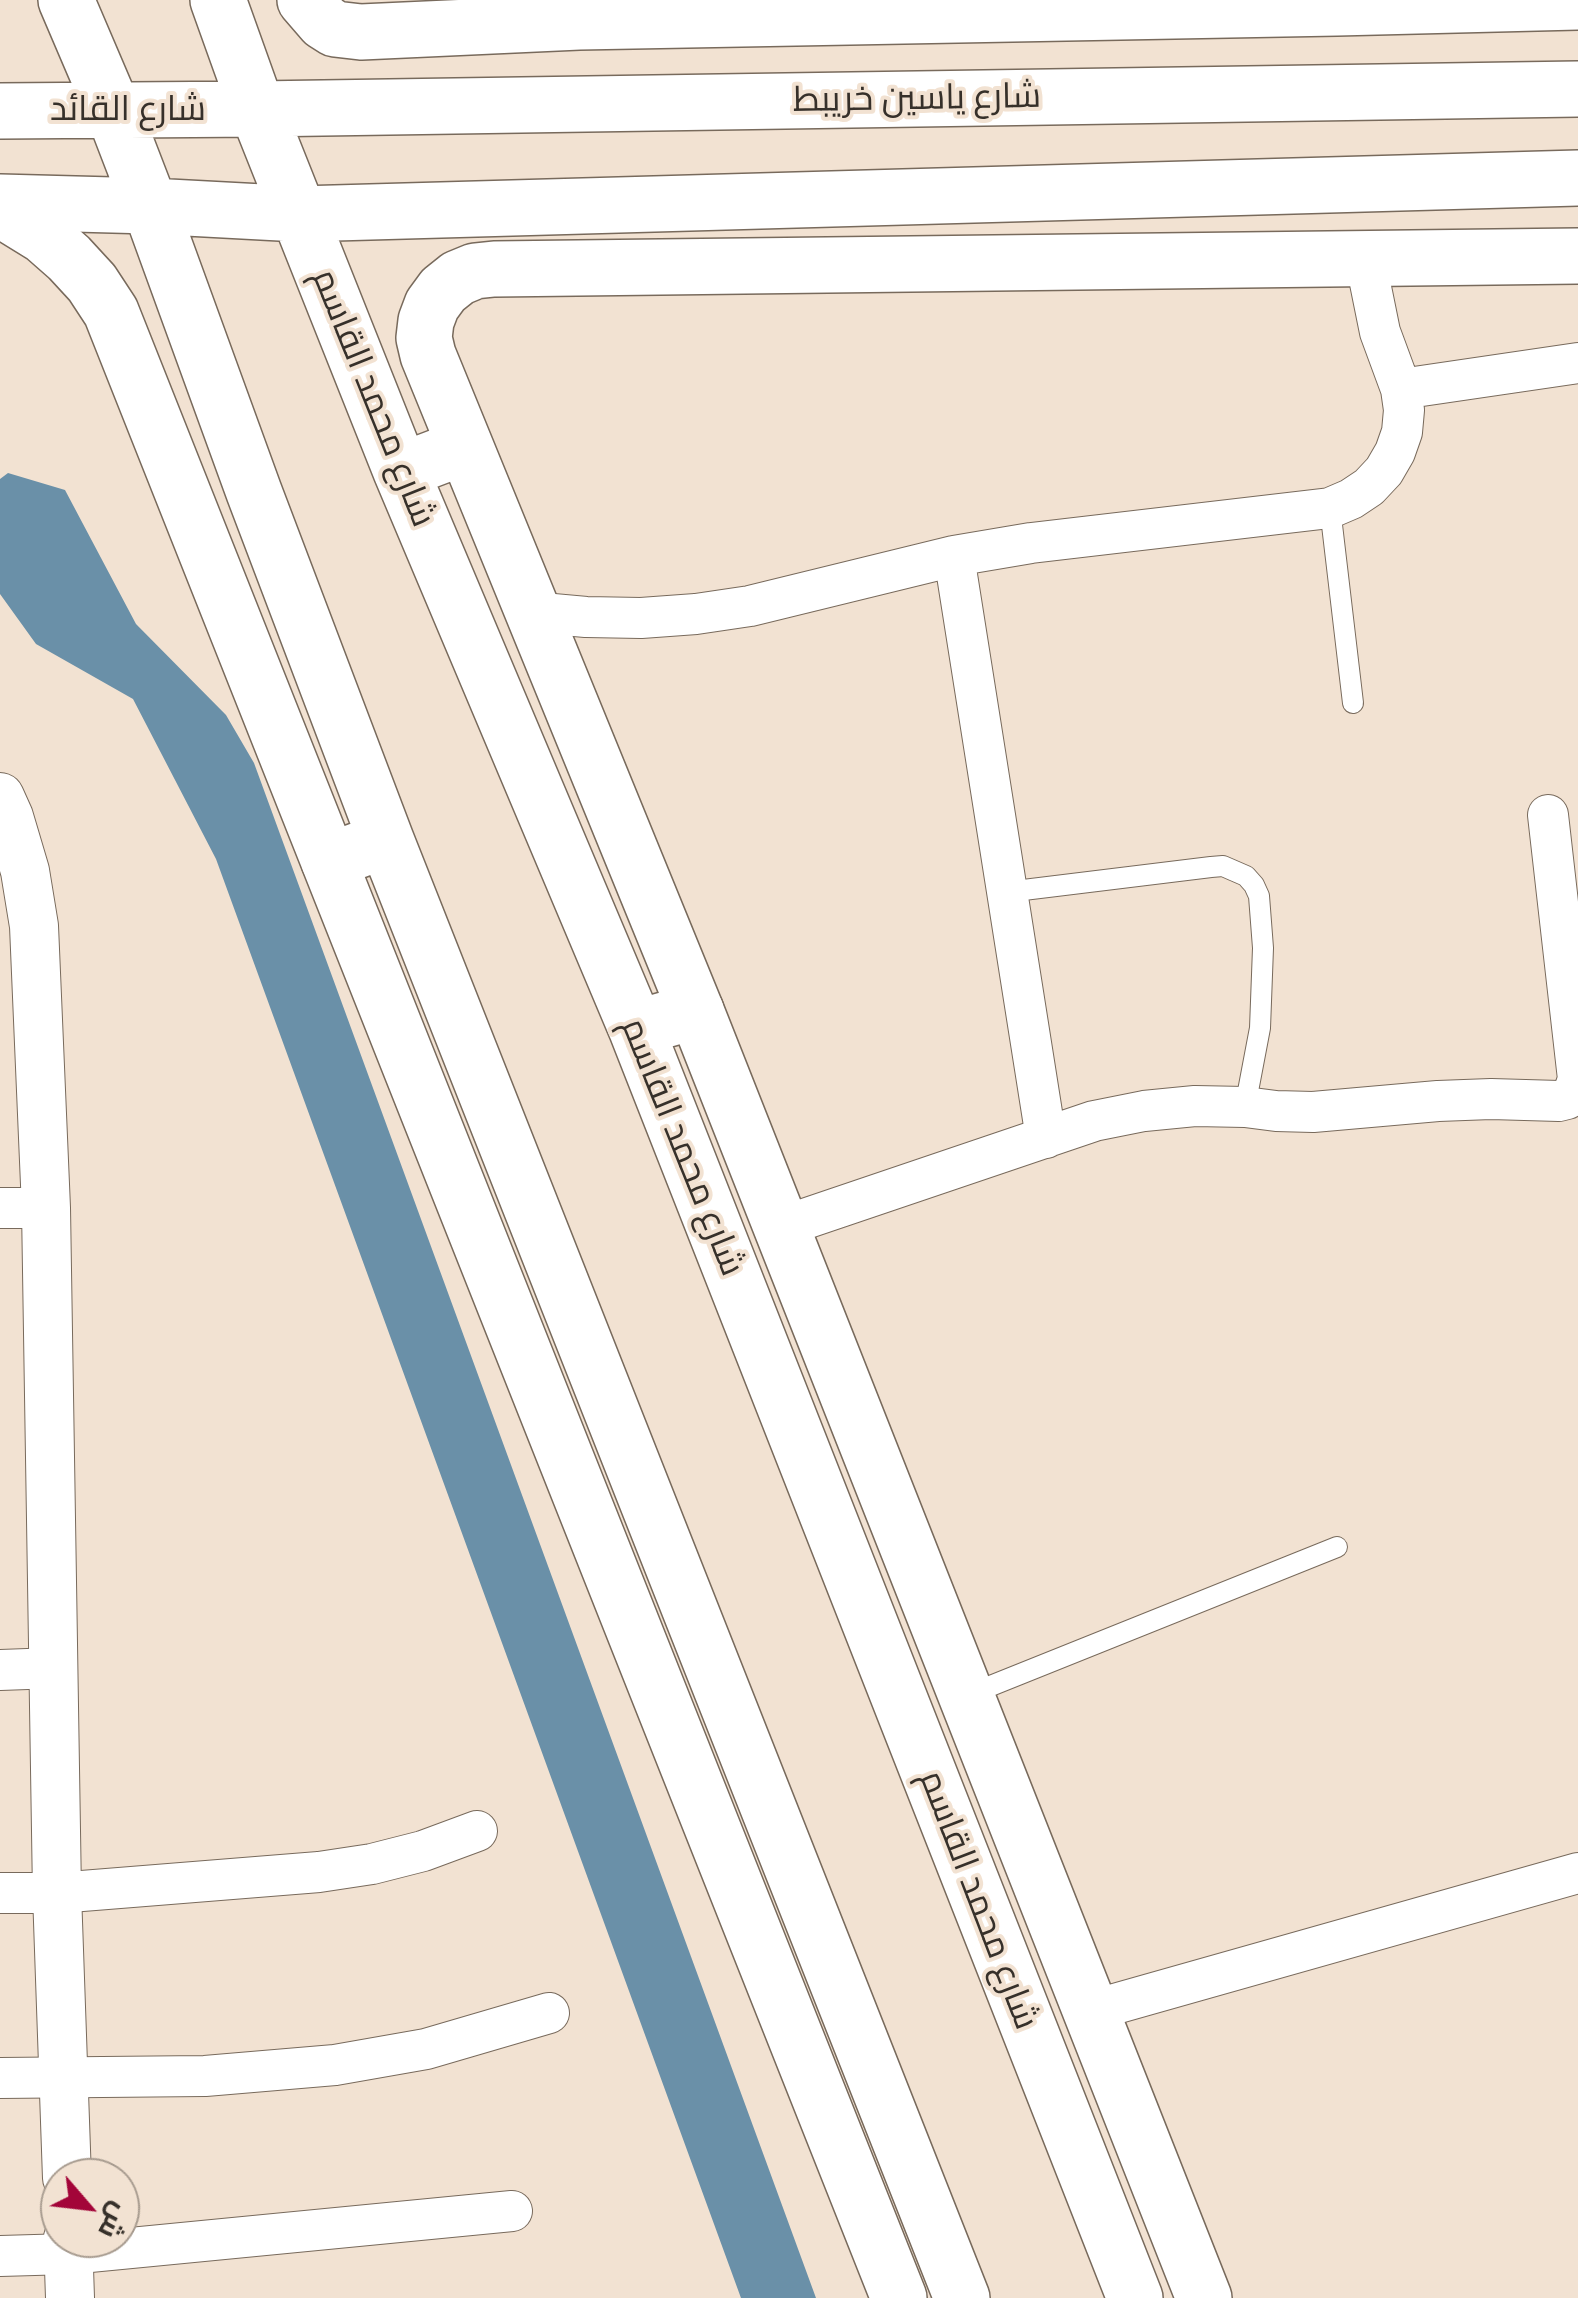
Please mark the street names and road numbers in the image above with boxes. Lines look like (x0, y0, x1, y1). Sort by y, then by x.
street label: شارع ياسين خريبط (793, 76, 1041, 122)
street label: شارع القائد (50, 89, 206, 131)
street label: شارع محمد القاسم (302, 263, 444, 533)
street label: شارع محمد القاسم (611, 1012, 753, 1282)
street label: شارع محمد القاسم (909, 1765, 1047, 2035)

